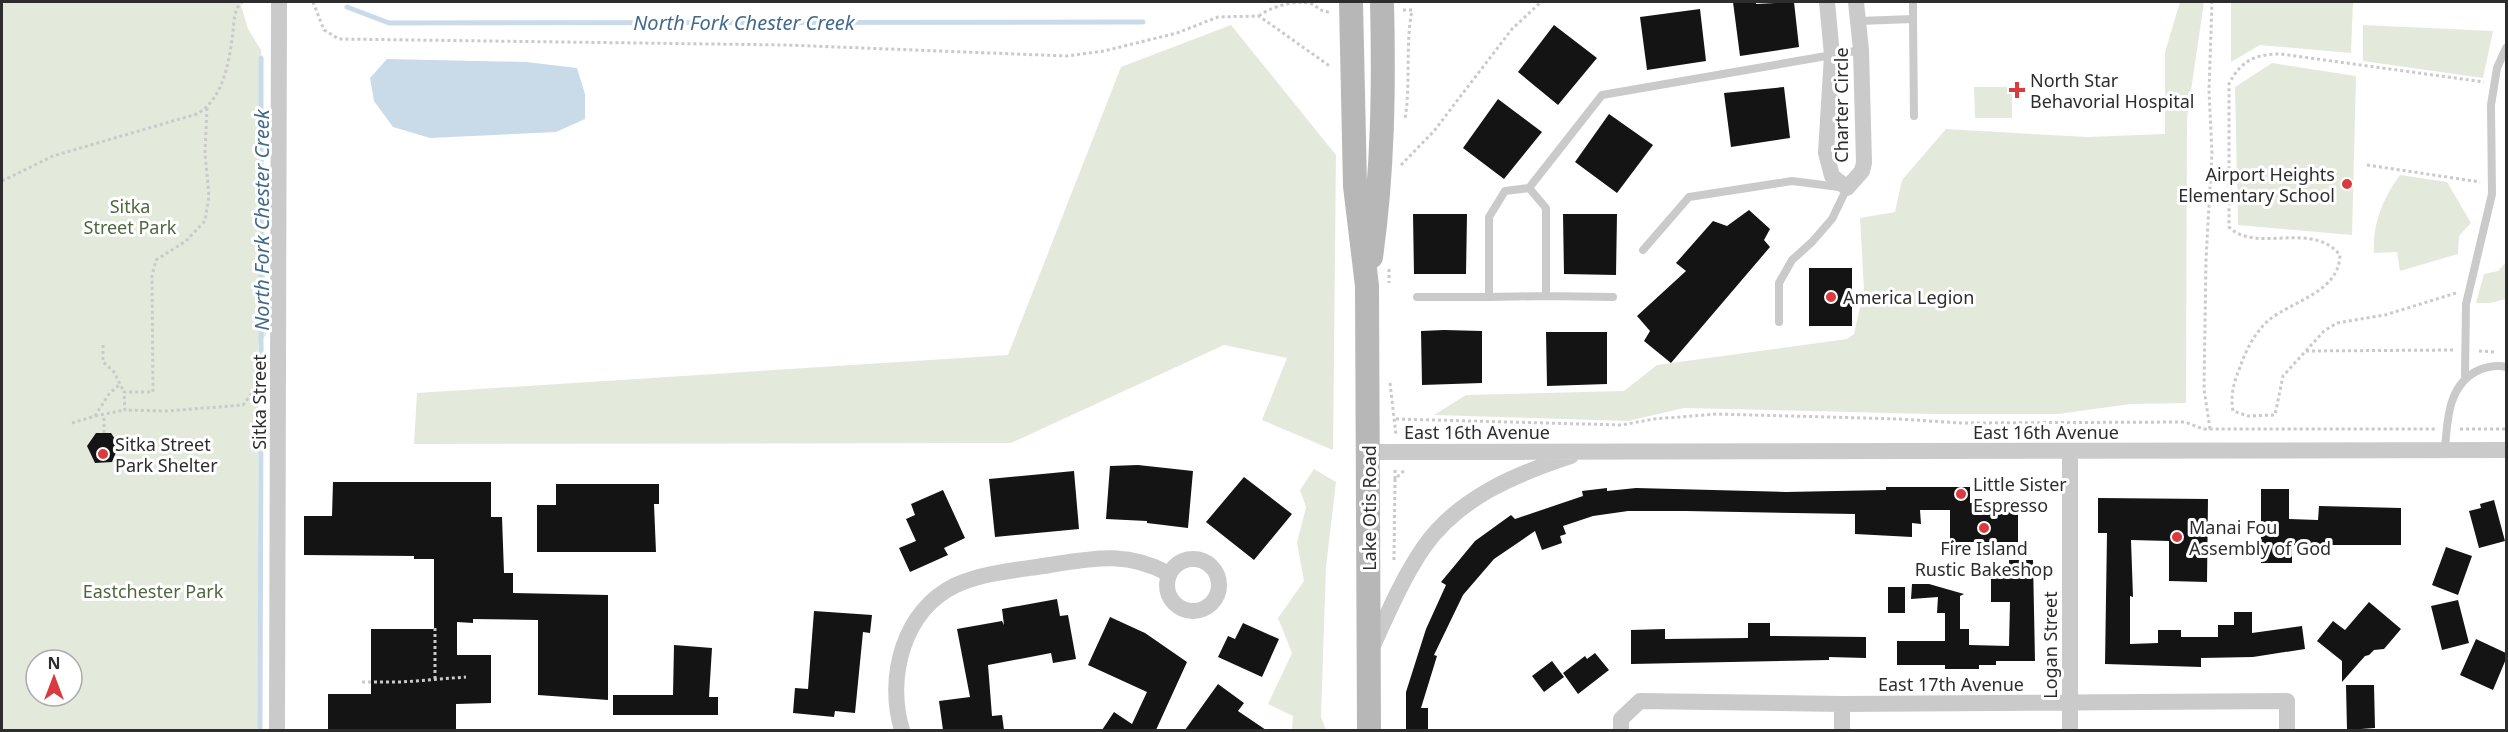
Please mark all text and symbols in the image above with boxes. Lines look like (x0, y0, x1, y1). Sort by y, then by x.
water label: North Fork Chester Creek (633, 9, 856, 36)
street label: Charter Circle (1829, 47, 1853, 163)
place label: North Star Behavorial Hospital (2030, 68, 2194, 113)
marker: North Star Behavorial Hospital (2008, 81, 2026, 99)
water label: North Fork Chester Creek (248, 108, 275, 331)
place label: Airport Heights Elementary School (2178, 162, 2335, 207)
marker: Airport Heights Elementary School (2340, 177, 2354, 191)
park label: Sitka Street Park (84, 194, 177, 239)
place label: America Legion (1843, 285, 1974, 309)
marker: America Legion (1824, 290, 1838, 304)
street label: Sitka Street (247, 354, 271, 450)
street label: East 16th Avenue (1404, 420, 1550, 444)
street label: East 16th Avenue (1973, 420, 2119, 444)
place label: Sitka Street Park Shelter (115, 432, 218, 477)
street label: Lake Otis Road (1357, 445, 1381, 571)
marker: Sitka Street Park Shelter (96, 447, 110, 461)
place label: Little Sister Espresso (1973, 472, 2067, 517)
marker: Little Sister Espresso (1954, 487, 1968, 501)
place label: Manai Fou Assembly of God (2189, 515, 2331, 560)
marker: Fire Island Rustic Bakeshop (1977, 521, 1991, 535)
marker: Manai Fou Assembly of God (2170, 530, 2184, 544)
place label: Fire Island Rustic Bakeshop (1915, 536, 2053, 581)
park label: Eastchester Park (83, 579, 224, 603)
street label: Logan Street (2038, 591, 2062, 699)
north arrow (24, 648, 84, 708)
text: N (47, 652, 61, 674)
street label: East 17th Avenue (1878, 672, 2024, 696)

